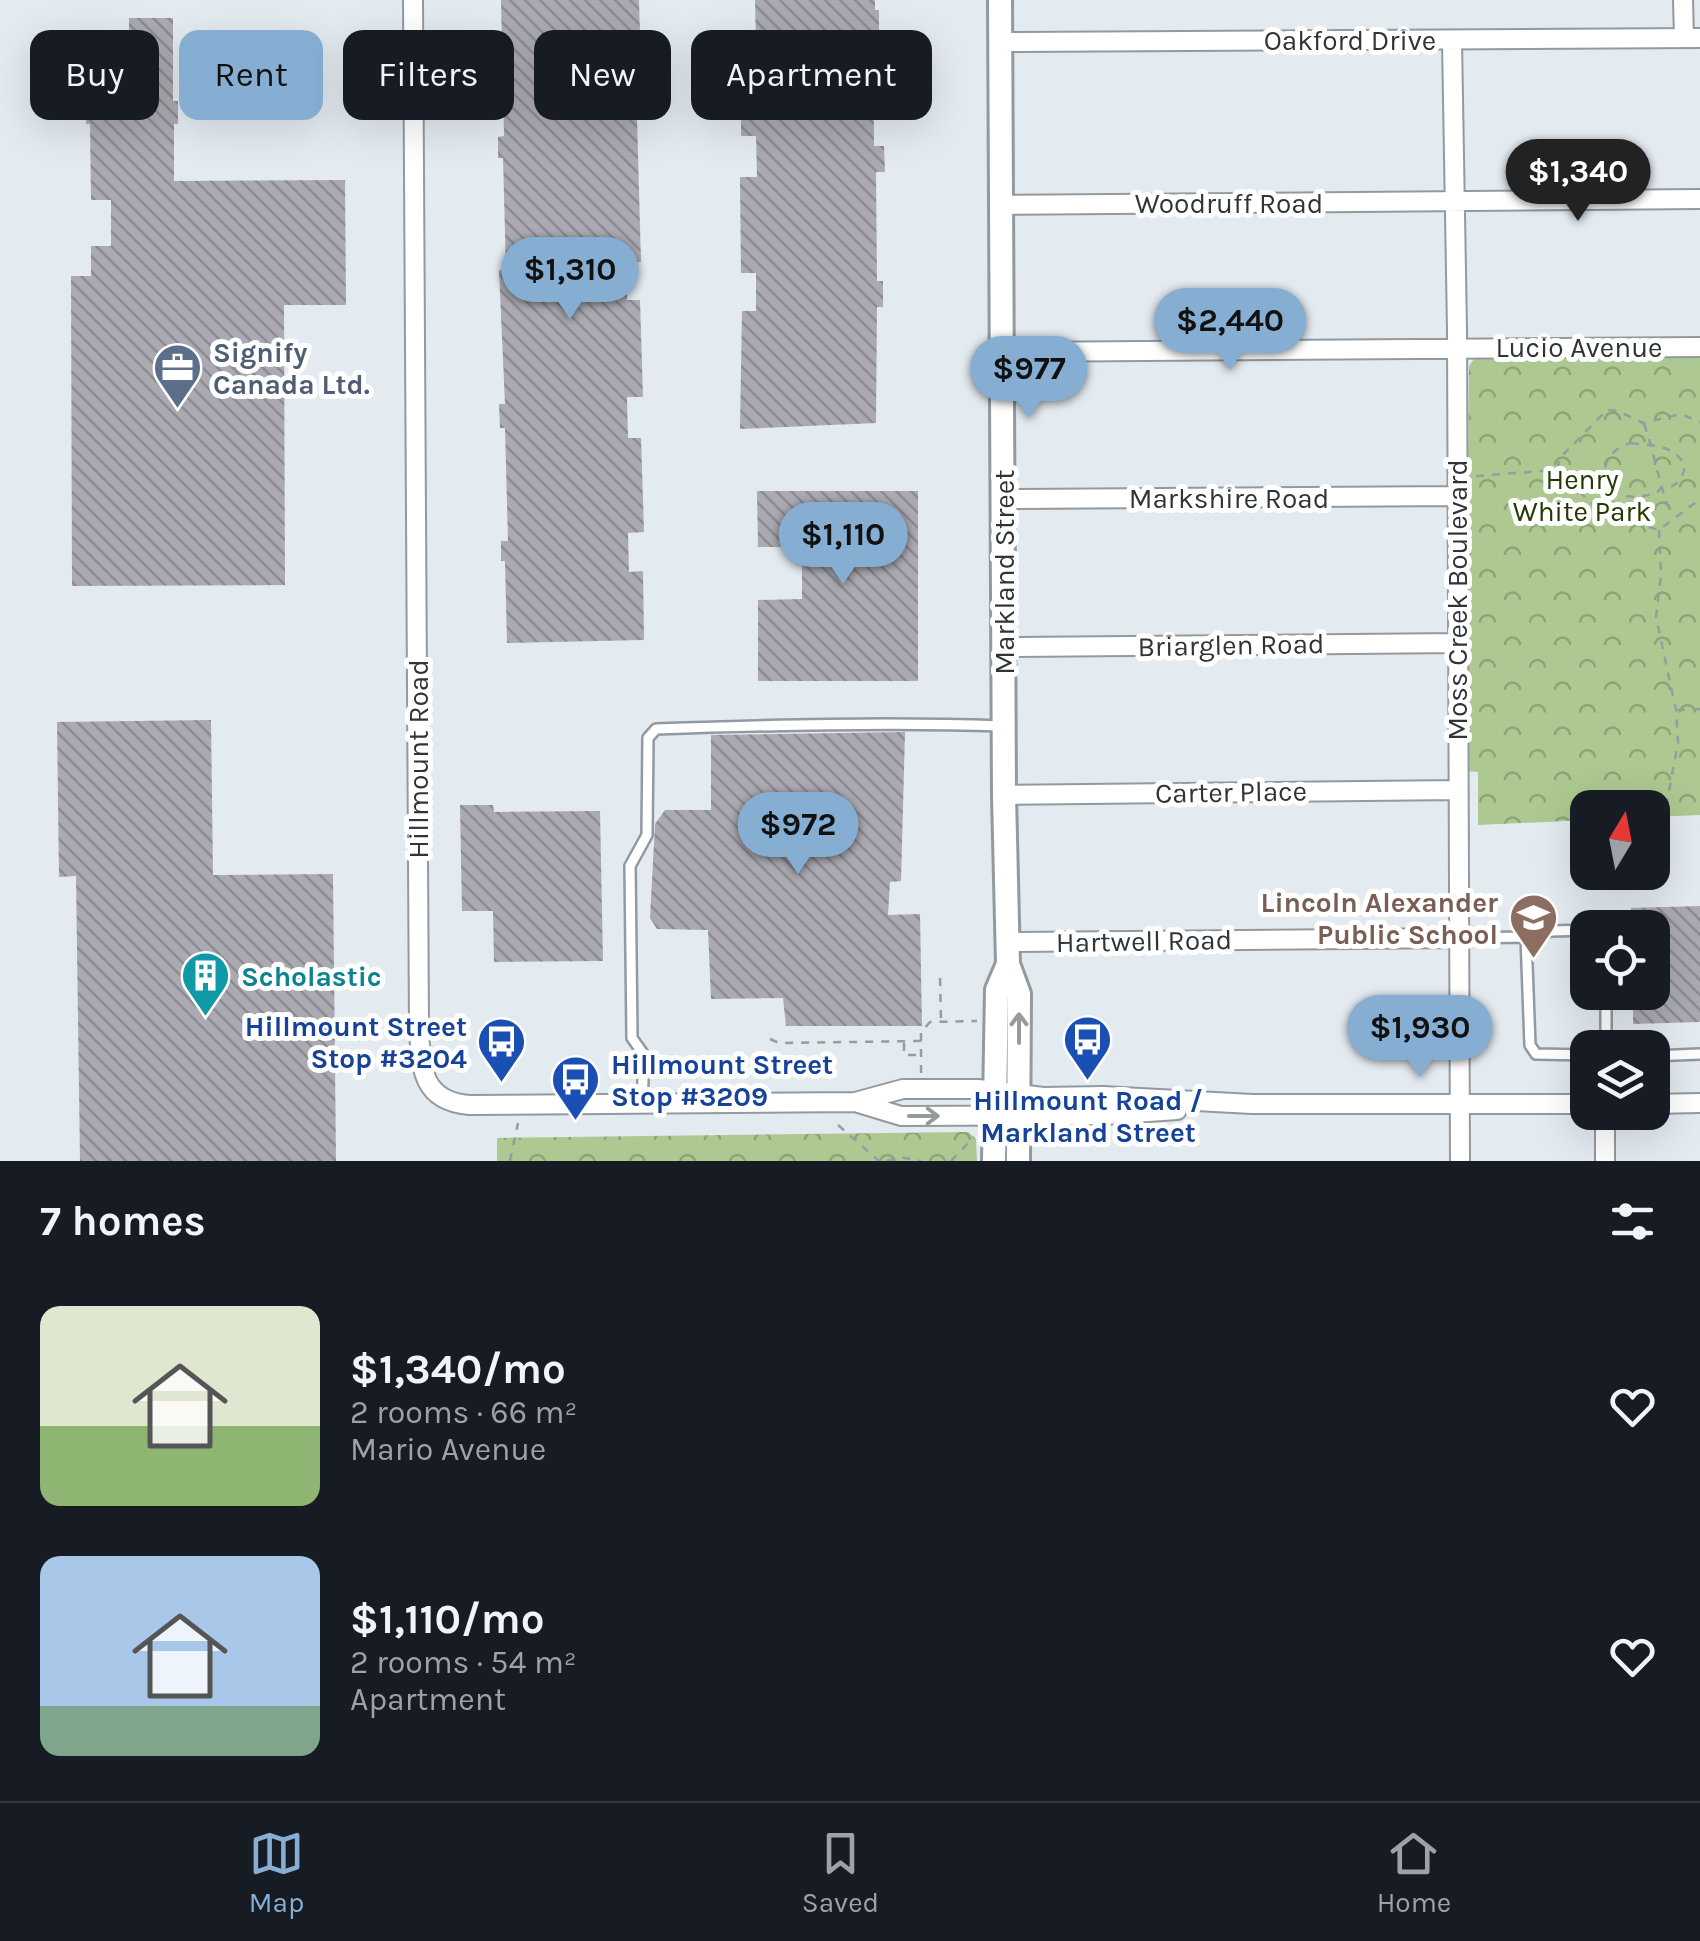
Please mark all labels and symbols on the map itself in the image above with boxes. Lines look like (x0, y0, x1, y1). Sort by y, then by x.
street label: Oakford Drive (1264, 24, 1436, 57)
pin: $1,340 (1497, 139, 1659, 224)
street label: Woodruff Road (1135, 187, 1323, 220)
pin: $1,310 (489, 237, 651, 322)
pin: $2,440 (1149, 288, 1311, 373)
street label: Lucio Avenue (1496, 331, 1662, 364)
place label: Signify Canada Ltd. (213, 336, 370, 401)
pin: $977 (970, 336, 1088, 421)
office icon: Signify Canada Ltd. (152, 342, 204, 410)
street label: Moss Creek Boulevard (1441, 459, 1474, 741)
park label: Henry White Park (1513, 463, 1651, 528)
street label: Markland Street (988, 469, 1021, 675)
street label: Markshire Road (1129, 482, 1329, 515)
pin: $1,110 (762, 502, 924, 587)
street label: Briarglen Road (1137, 627, 1325, 663)
street label: Hillmount Road (402, 659, 435, 859)
street label: Carter Place (1155, 774, 1307, 810)
north arrow (1570, 790, 1670, 890)
pin: $972 (739, 792, 857, 877)
place label: Lincoln Alexander Public School (1261, 886, 1498, 951)
school or university icon: Lincoln Alexander Public School (1507, 892, 1559, 960)
street label: Hartwell Road (1056, 923, 1232, 959)
building icon: Scholastic (180, 950, 232, 1018)
place label: Scholastic (241, 960, 382, 993)
pin: $1,930 (1339, 995, 1501, 1080)
place label: Hillmount Street Stop #3204 (245, 1010, 467, 1075)
one-way arrow (1010, 1012, 1028, 1044)
bus stop icon: Hillmount Road / Markland Street (1062, 1014, 1114, 1082)
bus stop icon: Hillmount Street Stop #3204 (476, 1016, 528, 1084)
place label: Hillmount Street Stop #3209 (611, 1048, 833, 1113)
bus stop icon: Hillmount Street Stop #3209 (550, 1054, 602, 1122)
place label: Hillmount Road / Markland Street (973, 1084, 1203, 1149)
one-way arrow (906, 1106, 939, 1126)

